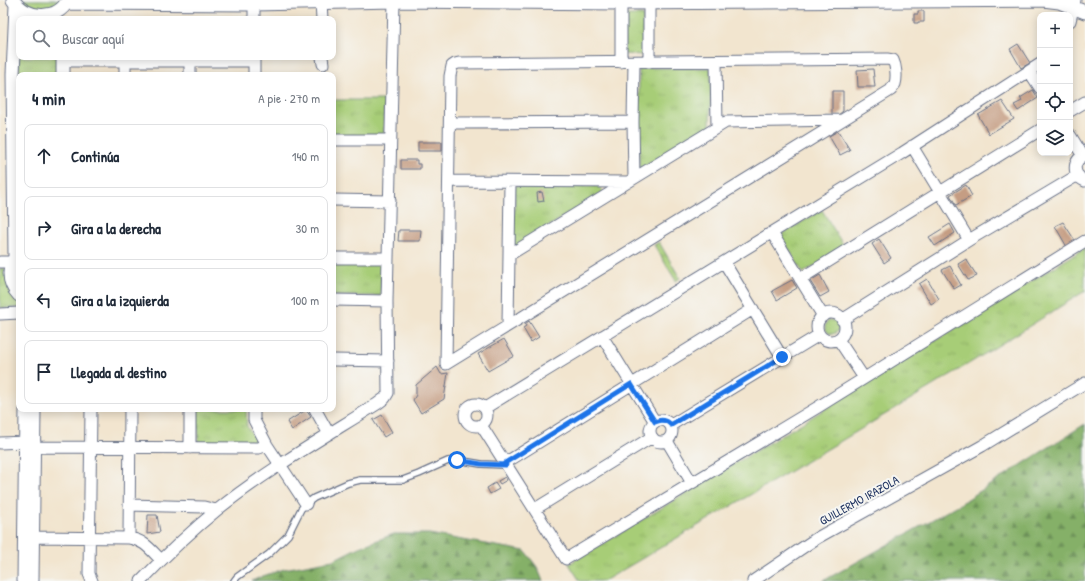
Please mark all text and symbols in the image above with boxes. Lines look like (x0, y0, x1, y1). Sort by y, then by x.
map controls (1037, 12, 1073, 156)
button: + (1037, 12, 1073, 48)
search box (16, 16, 336, 60)
icon: search (30, 27, 52, 49)
text: Buscar aquí (62, 28, 125, 49)
button: − (1037, 48, 1073, 84)
button: locate (1037, 84, 1073, 120)
text: 4 min (32, 87, 65, 110)
text: A pie · 270 m (258, 89, 320, 107)
button: layers (1037, 120, 1073, 156)
icon: ahead (33, 145, 55, 167)
text: Continúa (71, 146, 119, 167)
text: 140 m (292, 147, 319, 165)
icon: right (33, 217, 55, 239)
text: Gira a la derecha (71, 218, 161, 239)
text: 30 m (296, 219, 319, 237)
icon: left (33, 289, 55, 311)
text: Gira a la izquierda (71, 290, 169, 311)
text: 100 m (291, 291, 319, 309)
route end (773, 348, 791, 366)
icon: arrive (33, 361, 55, 383)
text: Llegada al destino (71, 362, 167, 383)
route start (448, 451, 466, 469)
street label: GUILLERMO IRAZOLA (816, 471, 902, 529)

